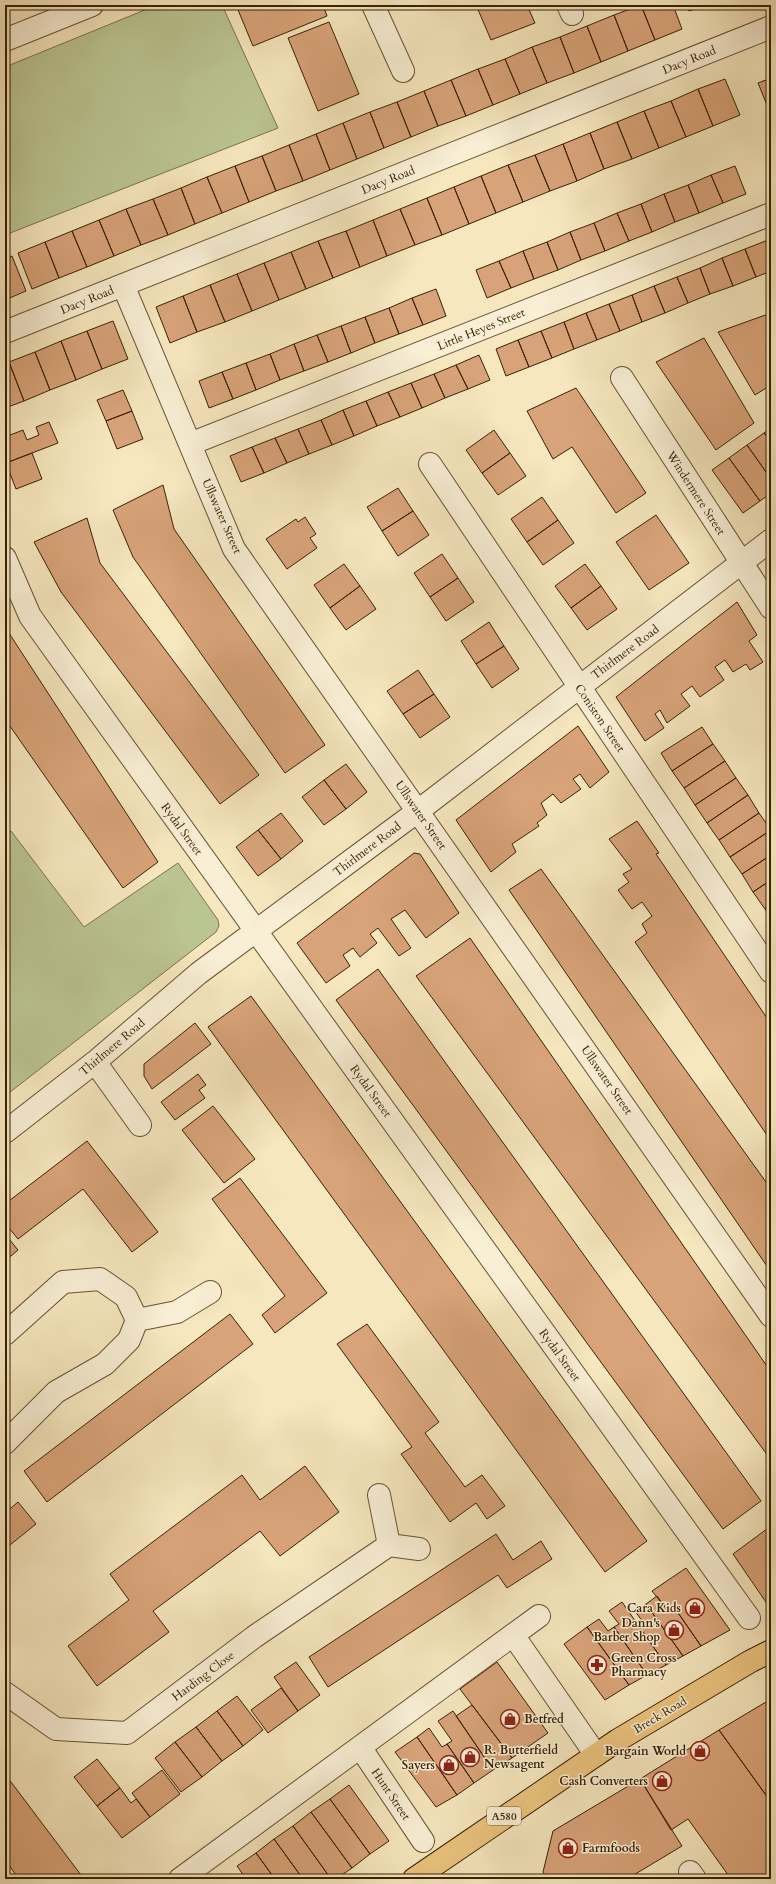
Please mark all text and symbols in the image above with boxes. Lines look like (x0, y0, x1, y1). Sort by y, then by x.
street label: Dacy Road (660, 42, 719, 78)
street label: Dacy Road (359, 162, 418, 198)
street label: Dacy Road (58, 282, 117, 318)
street label: Little Heyes Street (435, 304, 527, 354)
street label: Windermere Street (662, 447, 729, 538)
street label: Ullswater Street (198, 476, 246, 556)
street label: Thirlmere Road (588, 621, 663, 683)
street label: Coniston Street (571, 681, 629, 755)
street label: Ullswater Street (391, 777, 451, 853)
street label: Rydal Street (157, 799, 207, 859)
street label: Thirlmere Road (330, 818, 405, 880)
street label: Thirlmere Road (76, 1014, 149, 1079)
street label: Ullswater Street (577, 1042, 637, 1118)
street label: Rydal Street (346, 1061, 396, 1121)
street label: Rydal Street (535, 1325, 585, 1385)
shop icon: Cara Kids (684, 1597, 706, 1619)
place label: Cara Kids (627, 1600, 681, 1616)
place label: Dann's Barber Shop (593, 1615, 660, 1645)
shop icon: Dann's Barber Shop (663, 1619, 685, 1641)
street label: Harding Close (169, 1647, 237, 1705)
place label: Green Cross Pharmacy (611, 1650, 677, 1680)
pharmacy icon: Green Cross Pharmacy (586, 1654, 608, 1676)
street label: Breck Road (630, 1693, 690, 1737)
shop icon: Betfred (499, 1708, 521, 1730)
place label: Betfred (524, 1711, 564, 1727)
shop icon: Bargain World (689, 1740, 711, 1762)
place label: R. Butterfield Newsagent (484, 1742, 558, 1772)
place label: Bargain World (605, 1743, 686, 1759)
shop icon: R. Butterfield Newsagent (459, 1746, 481, 1768)
shop icon: Sayers (438, 1754, 460, 1776)
place label: Sayers (402, 1757, 435, 1773)
street label: Hunt Street (368, 1765, 414, 1823)
shop icon: Cash Converters (651, 1770, 673, 1792)
place label: Cash Converters (559, 1773, 648, 1789)
road number: A580 (487, 1807, 521, 1825)
shop icon: Farmfoods (557, 1837, 579, 1859)
place label: Farmfoods (582, 1840, 640, 1856)

